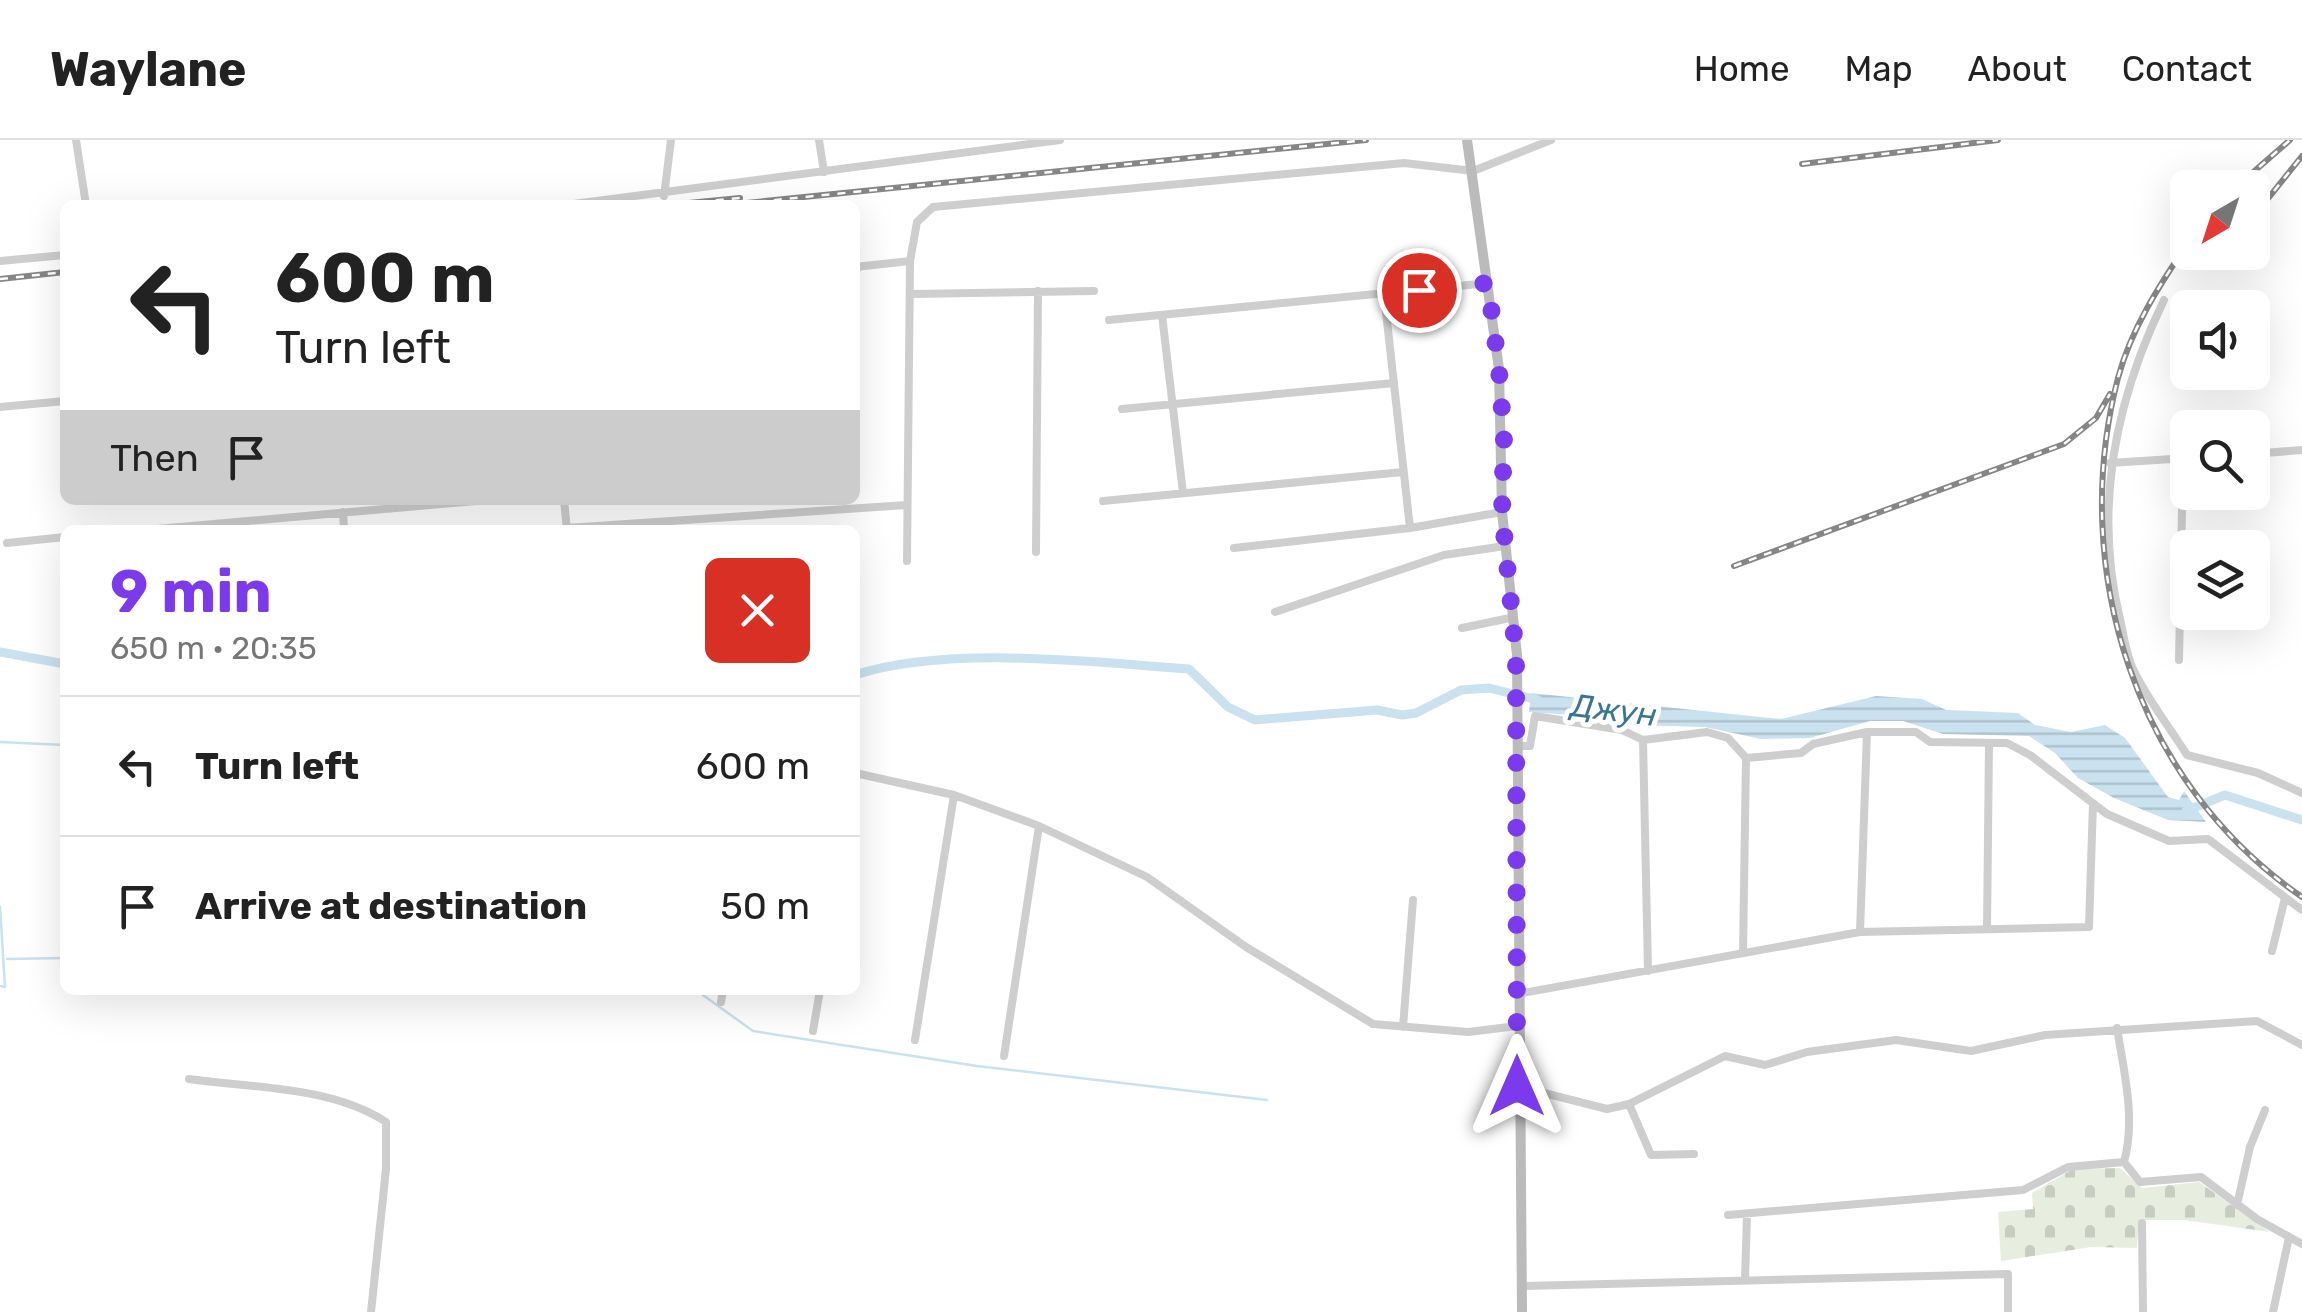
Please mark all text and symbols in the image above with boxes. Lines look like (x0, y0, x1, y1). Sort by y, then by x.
text: Waylane (50, 41, 247, 98)
text: Home (1694, 48, 1790, 90)
text: Map (1845, 48, 1913, 90)
text: About (1968, 48, 2067, 90)
text: Contact (2122, 48, 2252, 90)
north arrow (2170, 170, 2270, 270)
map controls (2170, 170, 2270, 630)
text: 600 m (275, 237, 495, 320)
icon: left (110, 240, 240, 370)
pin (1377, 248, 1462, 333)
icon: arrive (1392, 263, 1447, 318)
button: sound (2170, 290, 2270, 390)
text: Turn left (275, 321, 451, 374)
button: search (2170, 410, 2270, 510)
icon: arrive (219, 430, 274, 485)
text: Then (110, 435, 199, 481)
button: layers (2170, 530, 2270, 630)
text: 9 min (110, 556, 272, 627)
button: close (705, 558, 810, 663)
text: 650 m · 20:35 (110, 629, 317, 667)
water label: Джун (1566, 686, 1659, 734)
icon: left (110, 739, 165, 794)
text: Turn left (195, 743, 359, 789)
text: 600 m (696, 743, 810, 789)
icon: arrive (110, 879, 165, 934)
text: Arrive at destination (195, 883, 587, 929)
text: 50 m (720, 883, 810, 929)
position arrow (1465, 1034, 1569, 1138)

